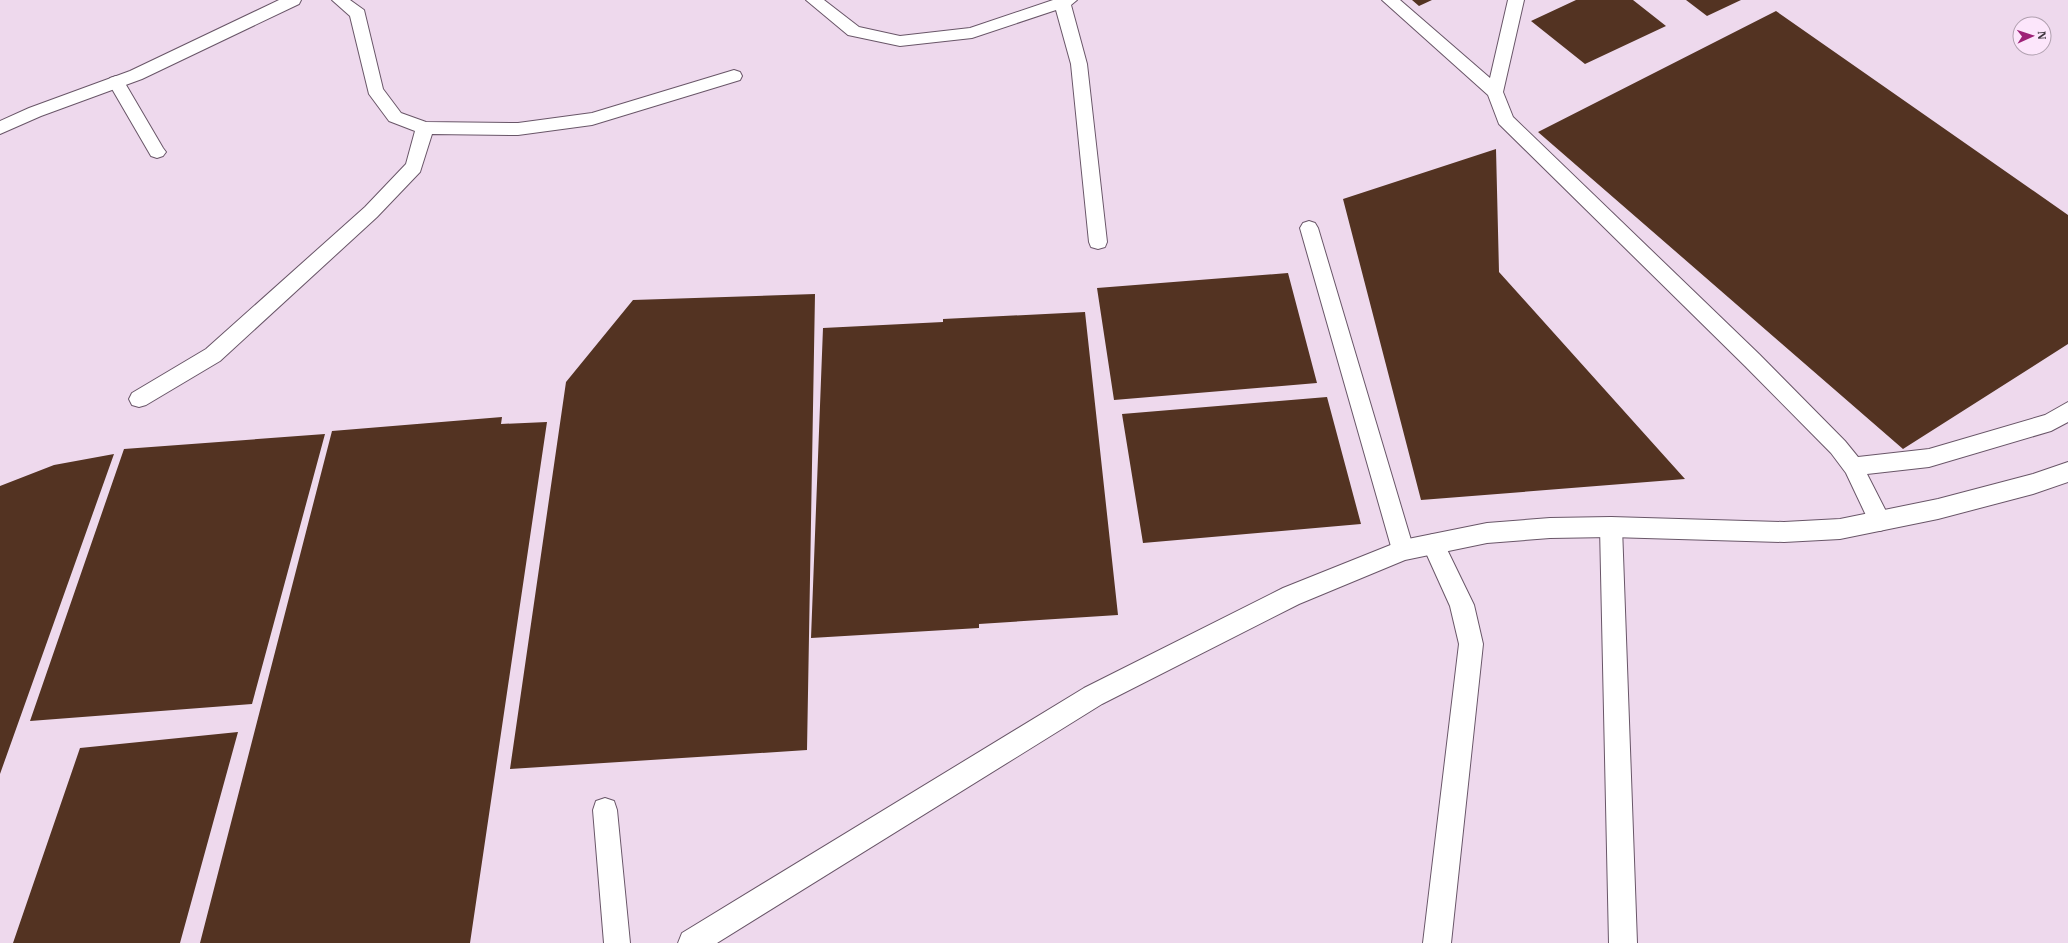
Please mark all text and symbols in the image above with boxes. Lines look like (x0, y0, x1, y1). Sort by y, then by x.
north arrow (2012, 16, 2052, 56)
text: N (2035, 31, 2049, 40)

